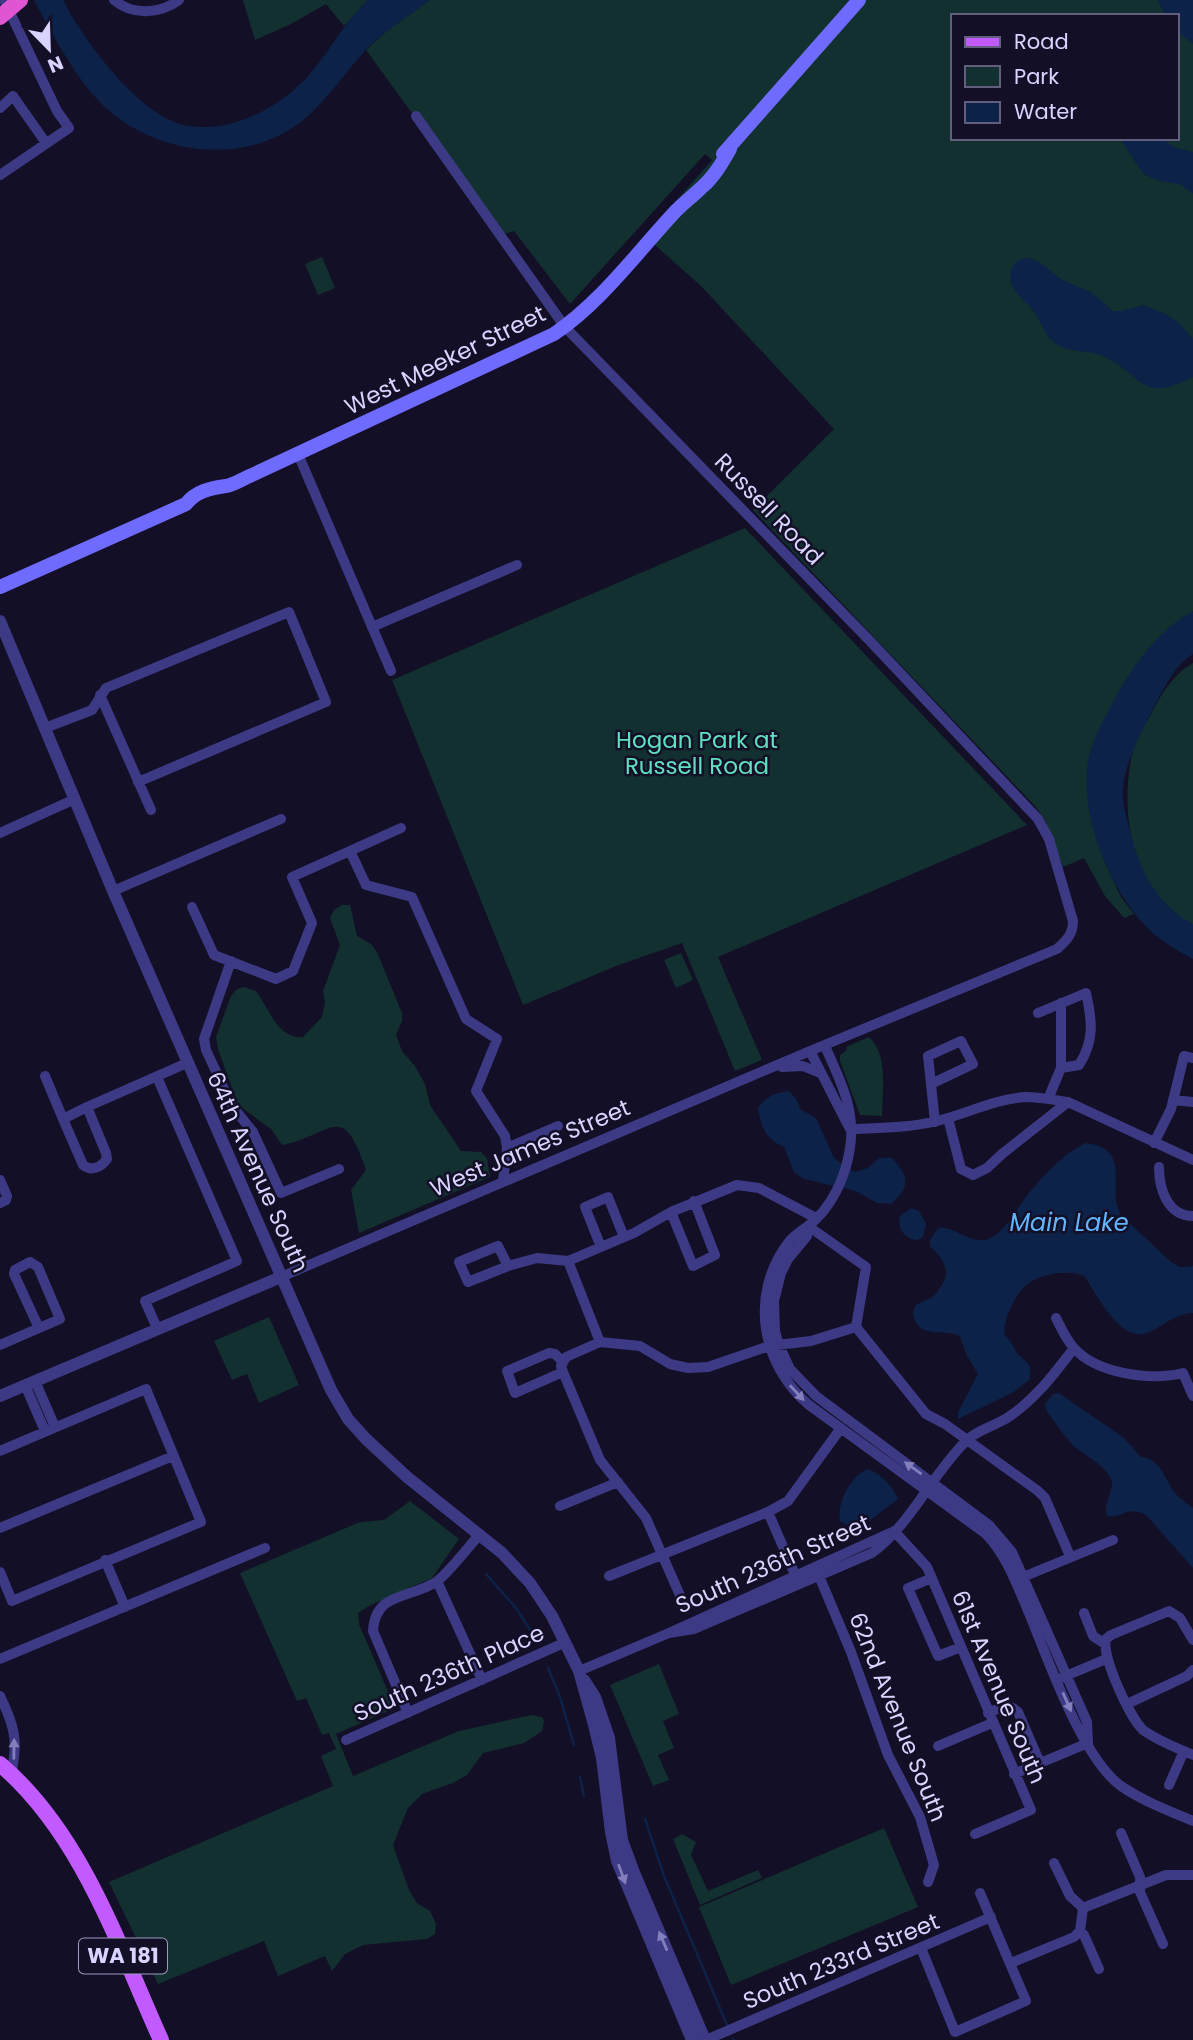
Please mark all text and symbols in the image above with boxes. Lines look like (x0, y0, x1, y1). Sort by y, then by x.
north arrow (14, 14, 84, 84)
legend (951, 14, 1179, 140)
text: Road (1014, 27, 1069, 56)
text: N (44, 49, 67, 79)
text: Park (1014, 62, 1059, 91)
text: Water (1014, 97, 1077, 126)
street label: West Meeker Street (339, 297, 551, 423)
street label: Russell Road (707, 446, 831, 572)
park label: Hogan Park at Russell Road (616, 724, 778, 782)
street label: 64th Avenue South (199, 1066, 317, 1278)
street label: West James Street (425, 1091, 635, 1205)
water label: Main Lake (1009, 1206, 1129, 1239)
one-way arrow (788, 1384, 804, 1401)
one-way arrow (904, 1460, 922, 1475)
street label: South 236th Street (671, 1507, 875, 1621)
street label: 61st Avenue South (944, 1585, 1054, 1789)
street label: 62nd Avenue South (841, 1608, 955, 1826)
street label: South 236th Place (349, 1617, 549, 1729)
one-way arrow (1061, 1692, 1073, 1712)
one-way arrow (9, 1738, 20, 1760)
one-way arrow (616, 1863, 627, 1884)
street label: South 233rd Street (738, 1905, 944, 2017)
one-way arrow (657, 1931, 669, 1951)
road number: WA 181 (79, 1938, 167, 1974)

